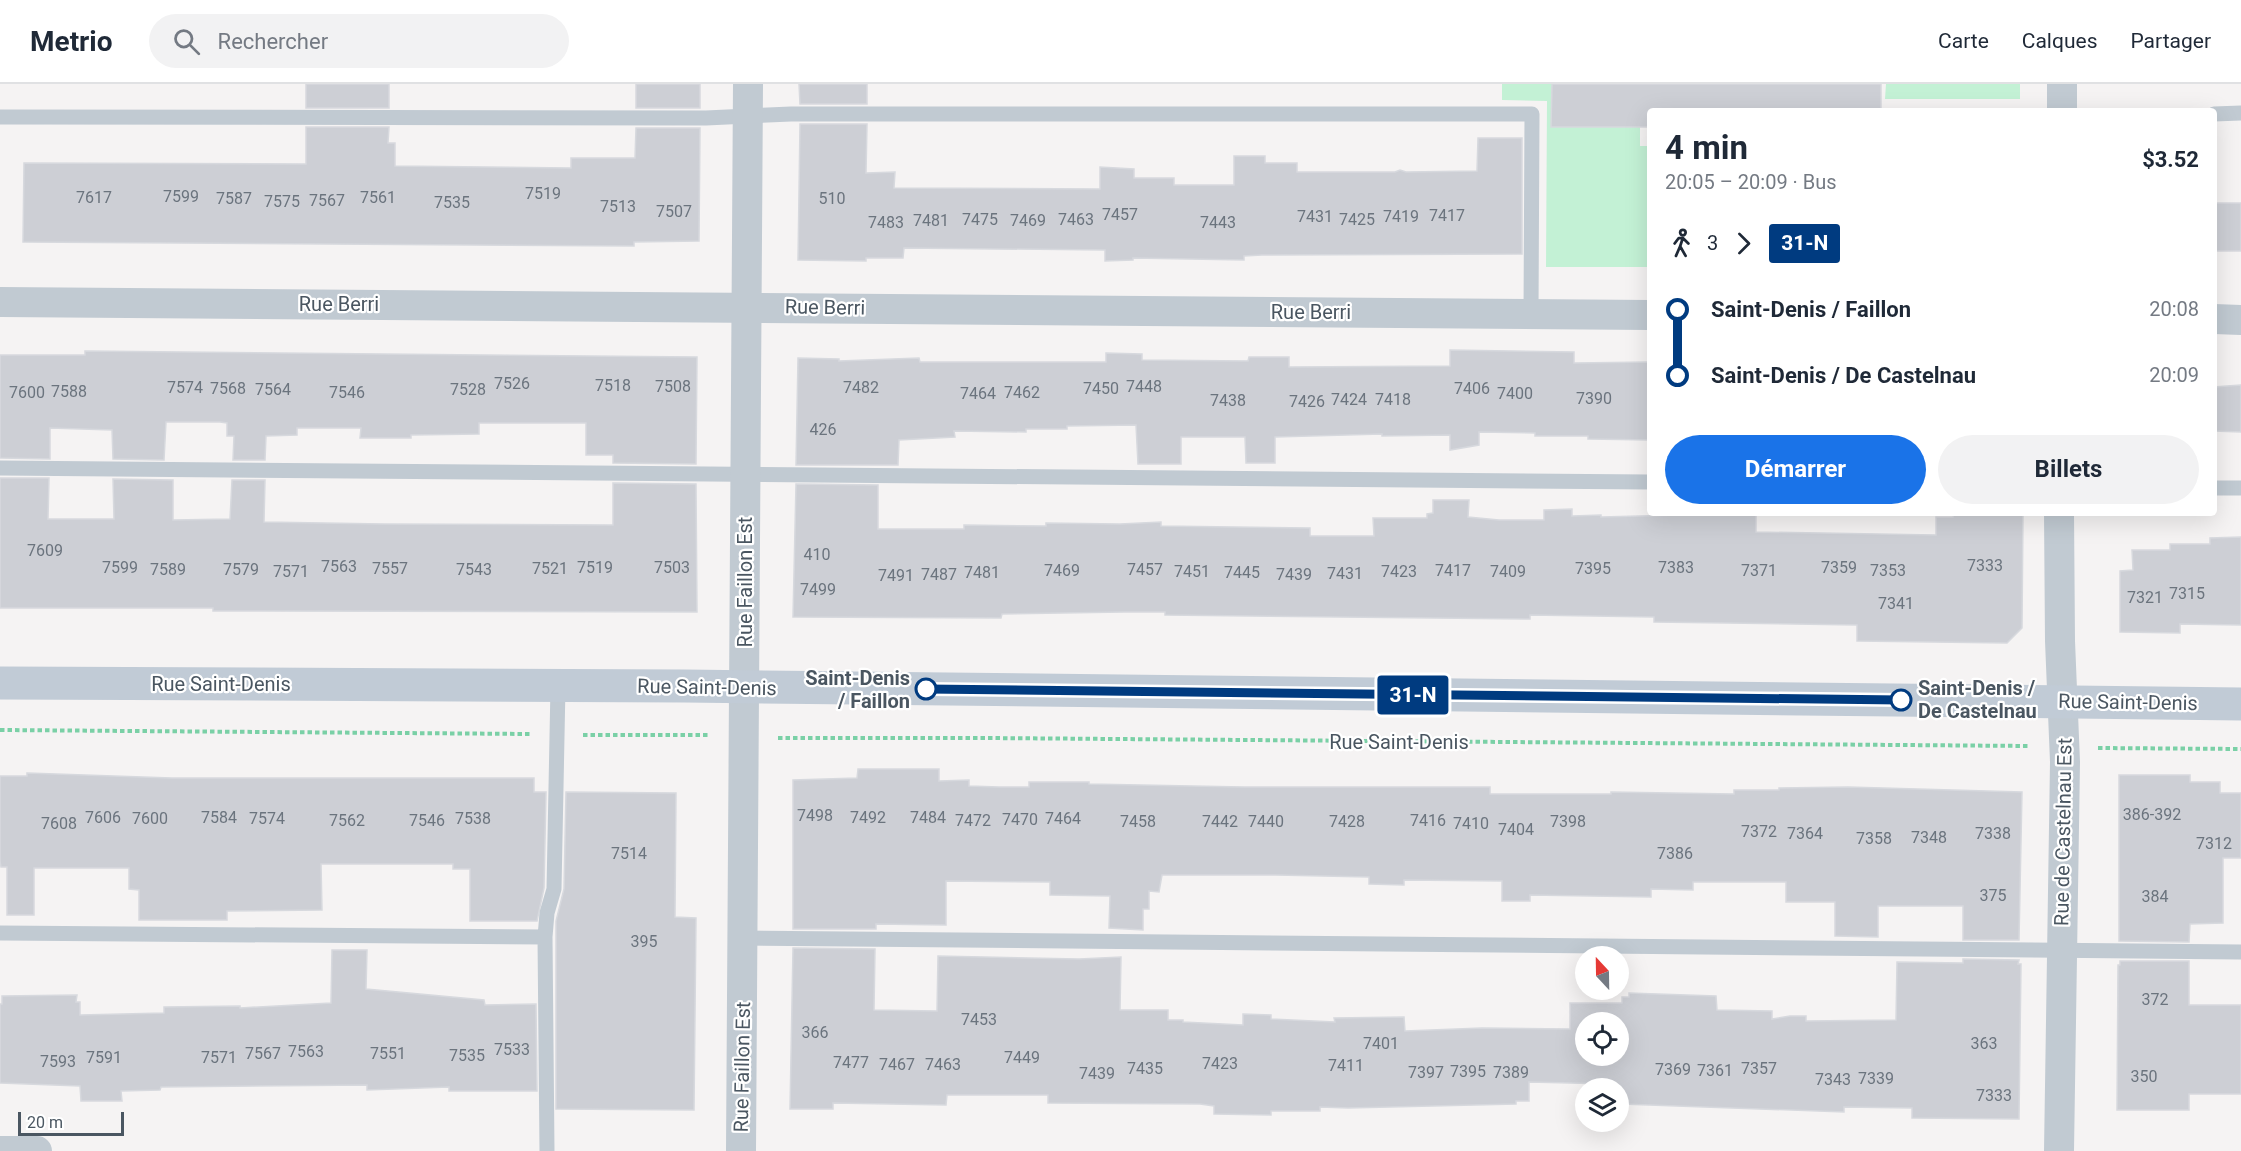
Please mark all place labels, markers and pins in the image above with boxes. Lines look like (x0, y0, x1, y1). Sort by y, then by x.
place label: Saint-Denis / Faillon (805, 666, 910, 713)
place label: Saint-Denis / De Castelnau (1918, 676, 2037, 723)
marker: Saint-Denis / Faillon (915, 678, 937, 700)
marker: Saint-Denis / De Castelnau (1890, 689, 1912, 711)

